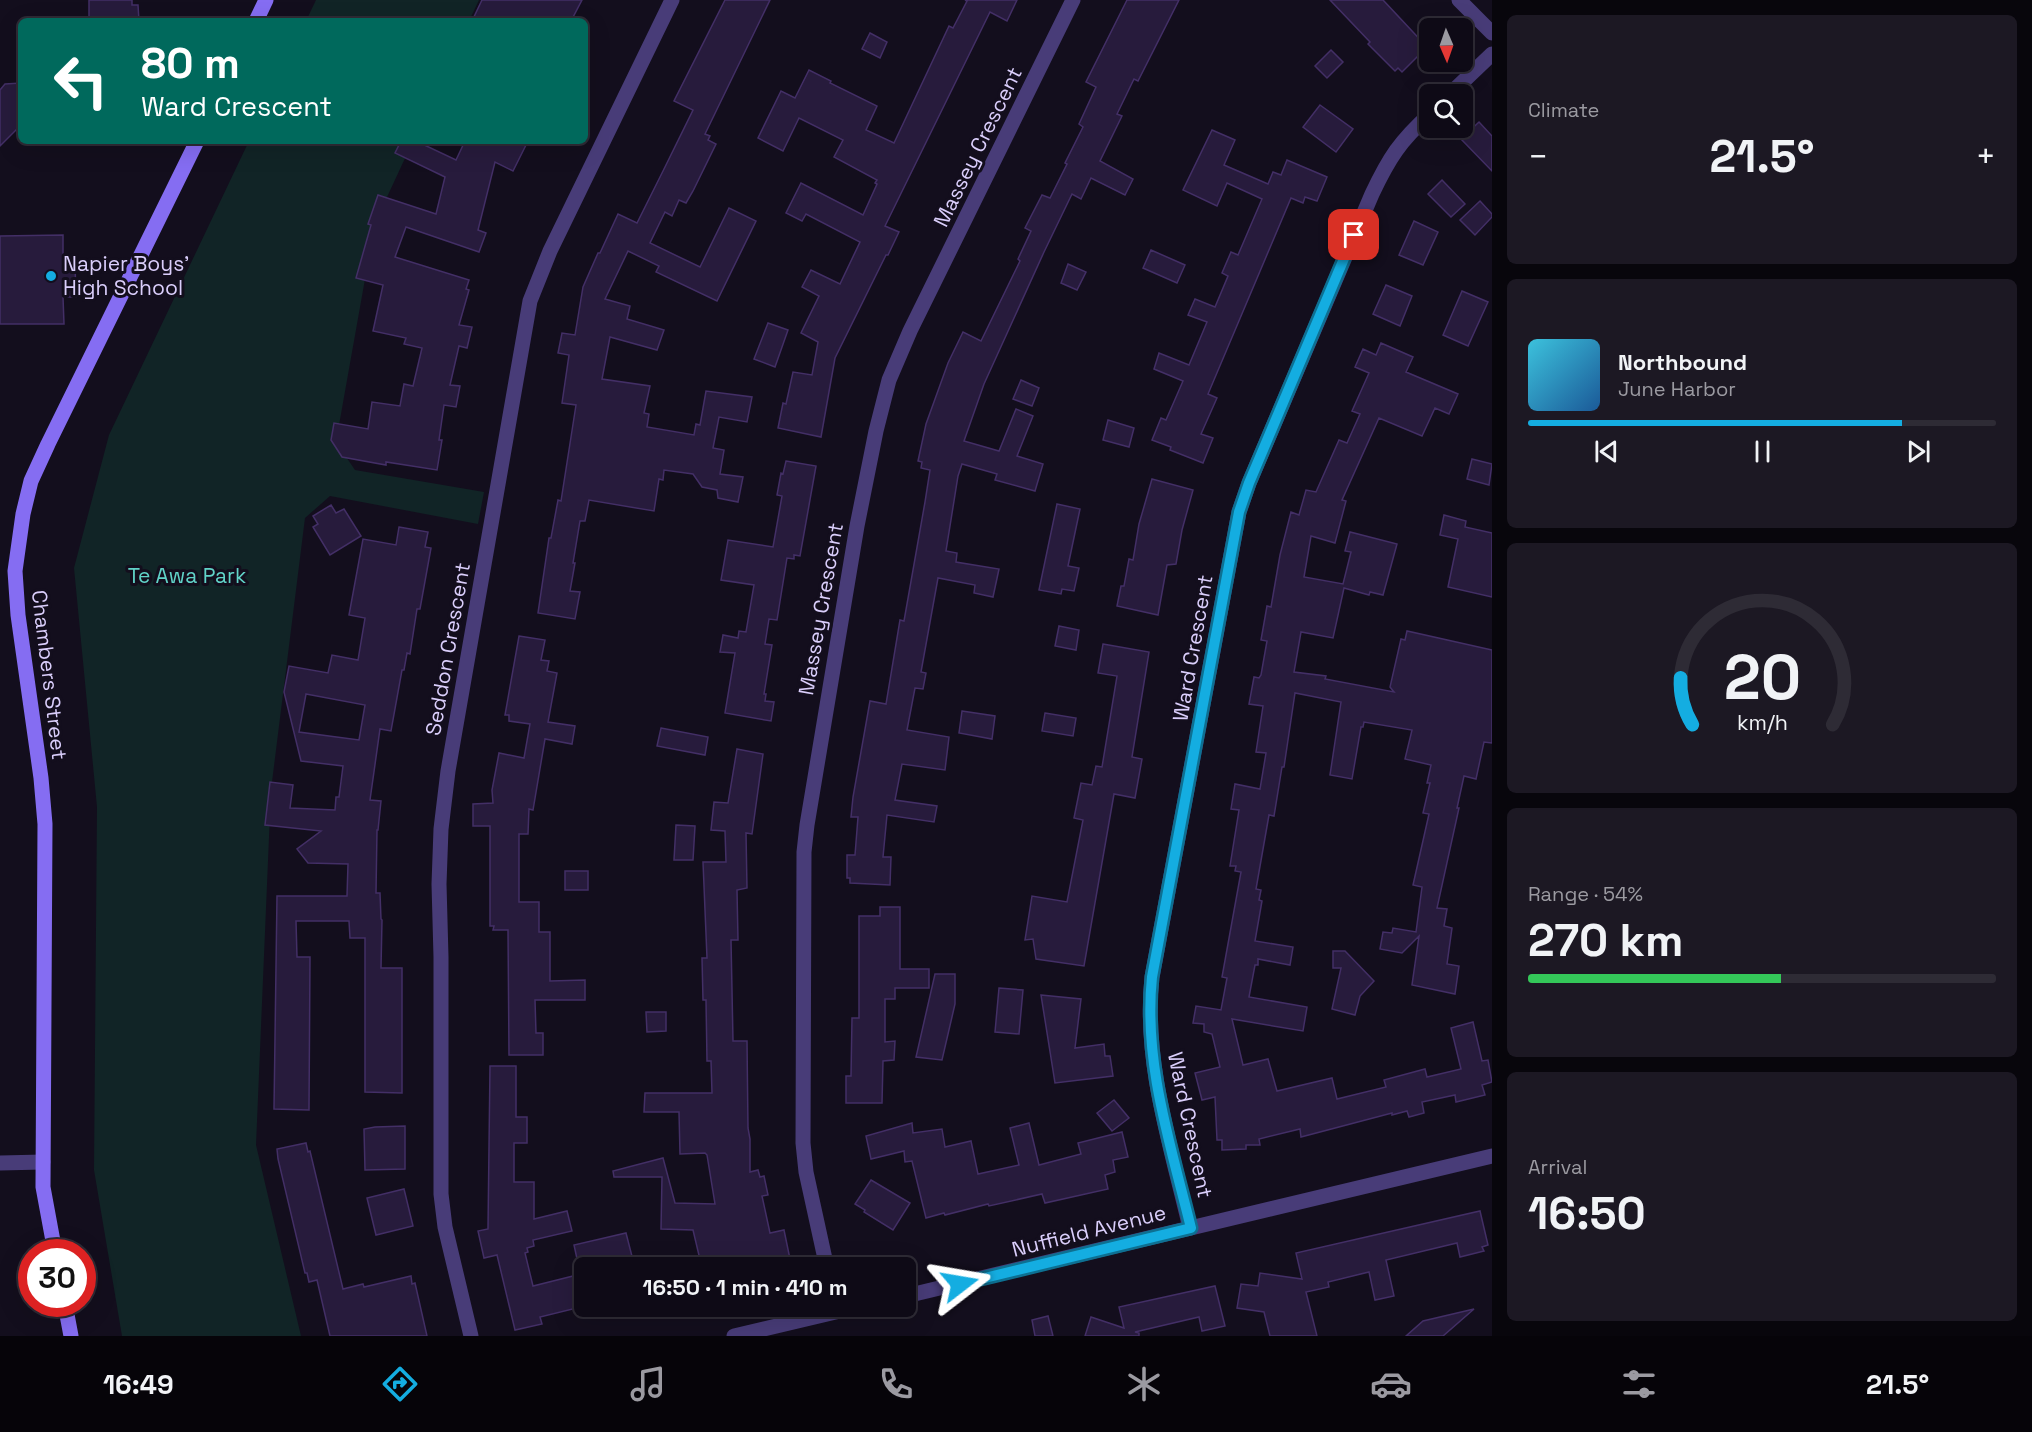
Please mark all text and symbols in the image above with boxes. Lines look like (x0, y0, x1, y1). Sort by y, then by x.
north arrow (1419, 18, 1473, 72)
map controls (1419, 18, 1473, 138)
text: 80 m (141, 37, 240, 90)
icon: left (42, 42, 120, 120)
street label: Massey Crescent (927, 62, 1028, 231)
button: search (1419, 84, 1473, 138)
text: Ward Crescent (141, 89, 332, 124)
text: Climate (1528, 97, 1599, 123)
text: 21.5° (1709, 128, 1815, 185)
text: − (1528, 136, 1548, 178)
text: + (1976, 136, 1996, 178)
pin (1328, 209, 1379, 260)
icon: arrive (1337, 218, 1370, 251)
place label: Napier Boys' High School (63, 250, 189, 301)
marker: Napier Boys' High School (44, 269, 58, 283)
text: Northbound (1618, 348, 1747, 376)
text: June Harbor (1618, 376, 1736, 402)
icon: previous (1590, 435, 1623, 468)
icon: pause (1746, 435, 1779, 468)
icon: next (1902, 435, 1935, 468)
street label: Massey Crescent (792, 521, 849, 697)
street label: Seddon Crescent (419, 560, 476, 738)
park label: Te Awa Park (128, 562, 246, 589)
street label: Ward Crescent (1166, 572, 1219, 723)
street label: Chambers Street (26, 589, 73, 761)
text: 20 (1723, 638, 1801, 717)
text: km/h (1736, 709, 1788, 736)
text: Range · 54% (1528, 881, 1643, 907)
text: 270 km (1528, 912, 1683, 969)
street label: Ward Crescent (1162, 1049, 1219, 1200)
text: Arrival (1528, 1154, 1587, 1180)
text: 16:50 (1528, 1185, 1646, 1242)
street label: Nuffield Avenue (1009, 1198, 1169, 1263)
speed limit sign: 30 (18, 1239, 96, 1317)
position arrow (928, 1252, 992, 1316)
text: 16:50 · 1 min · 410 m (643, 1273, 847, 1301)
icon: directions (379, 1363, 421, 1405)
icon: music (627, 1363, 669, 1405)
icon: phone (875, 1363, 917, 1405)
icon: climate (1123, 1363, 1165, 1405)
icon: car (1370, 1363, 1412, 1405)
icon: filters (1618, 1363, 1660, 1405)
text: 16:49 (103, 1367, 174, 1402)
text: 21.5° (1866, 1367, 1929, 1402)

